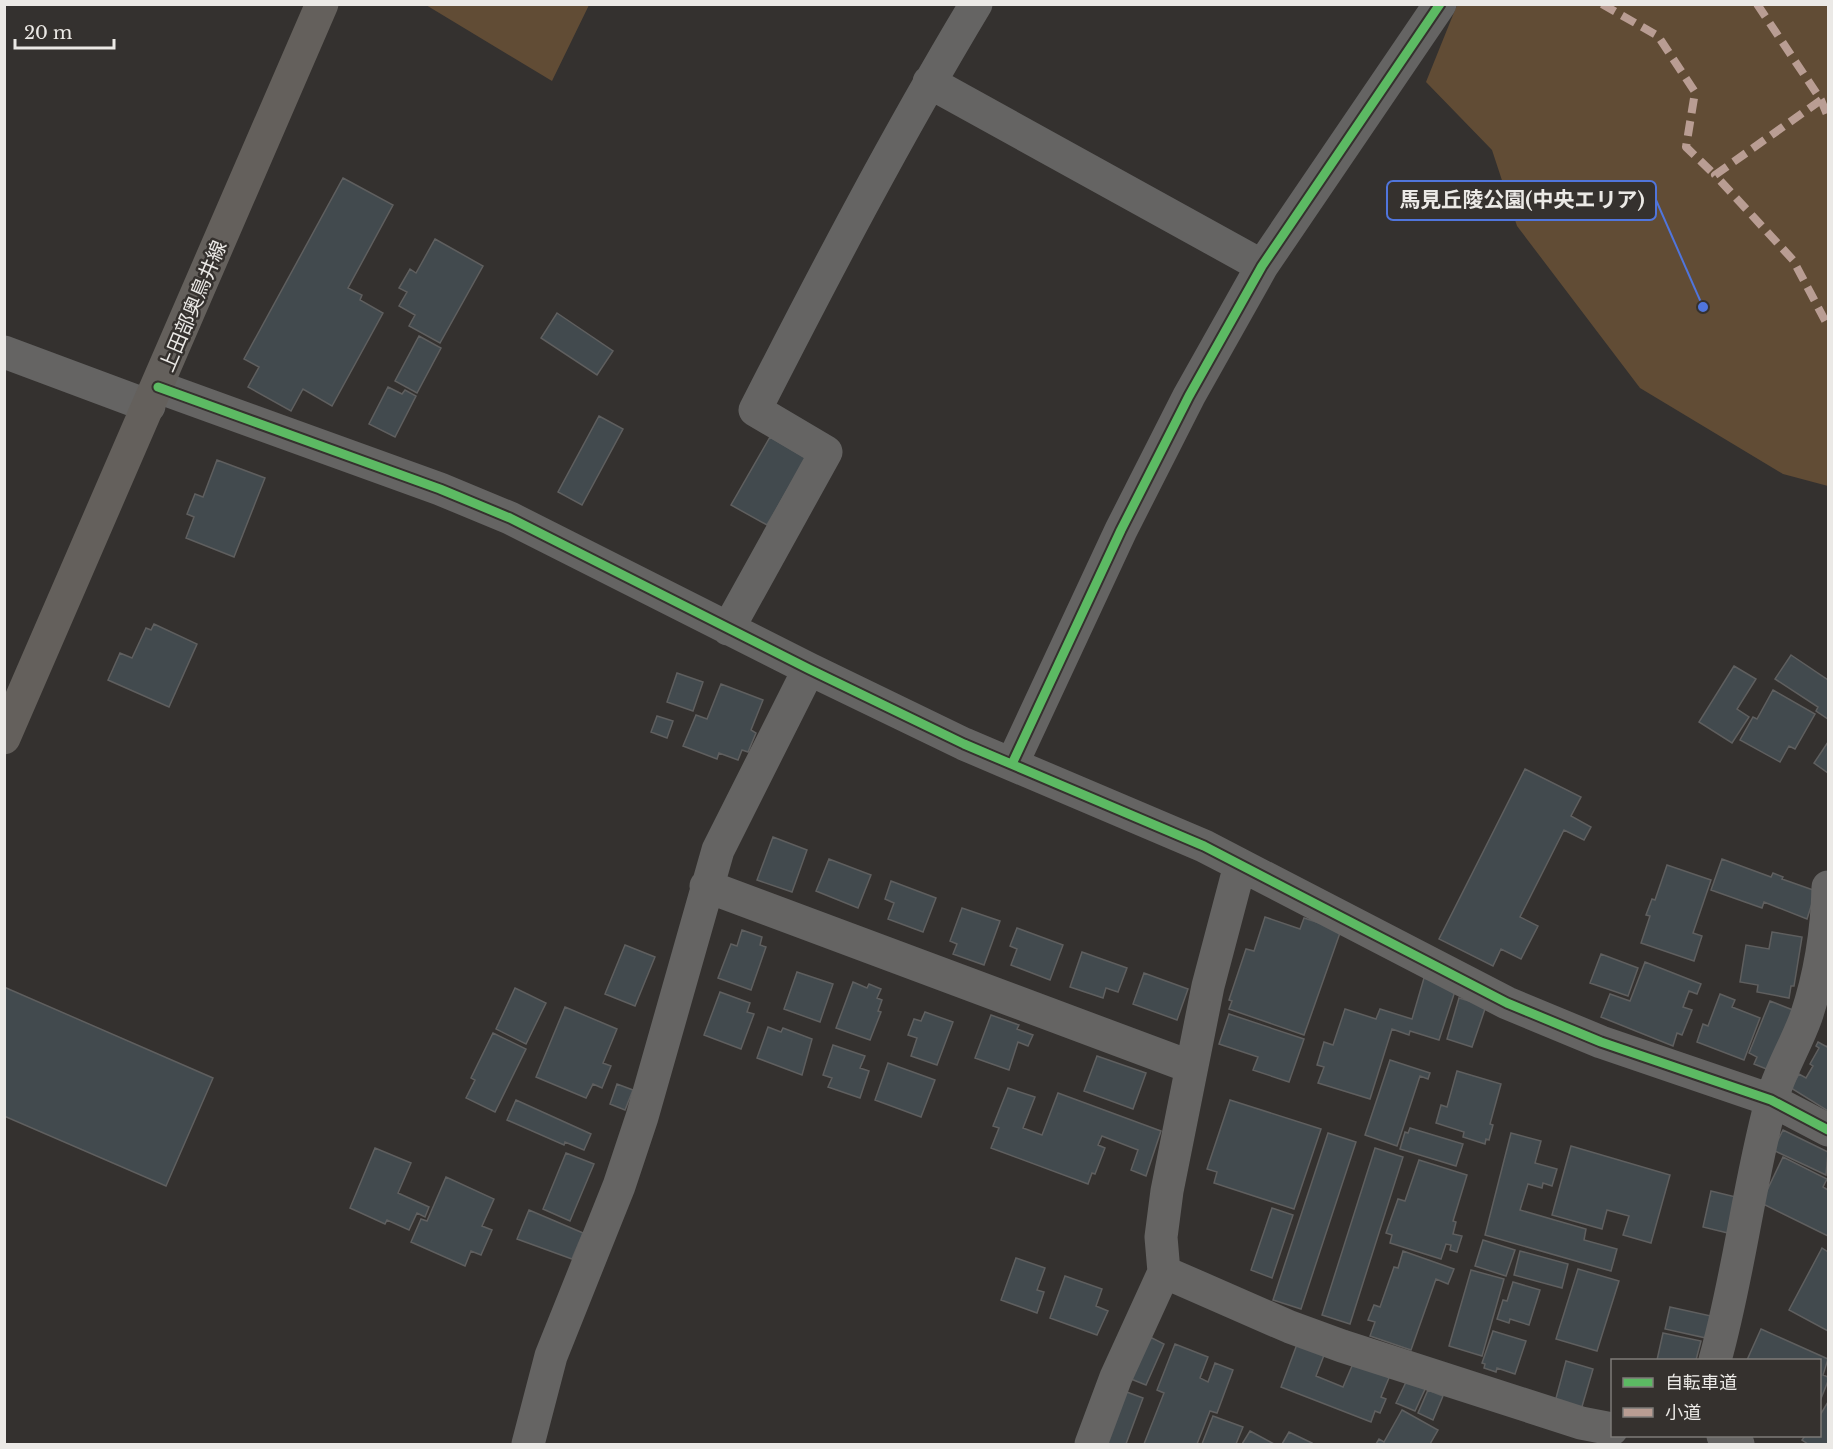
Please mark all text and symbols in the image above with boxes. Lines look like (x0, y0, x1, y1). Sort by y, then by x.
scale bar (15, 12, 114, 50)
text: 20 m (24, 22, 72, 44)
callout: 馬見丘陵公園(中央エリア) (1387, 181, 1656, 220)
text: 馬見丘陵公園(中央エリア) (1399, 187, 1645, 213)
street label: 上田部奥鳥井線 (155, 237, 231, 375)
legend (1611, 1359, 1821, 1437)
text: 自転車道 (1665, 1372, 1737, 1394)
text: 小道 (1665, 1402, 1701, 1424)

